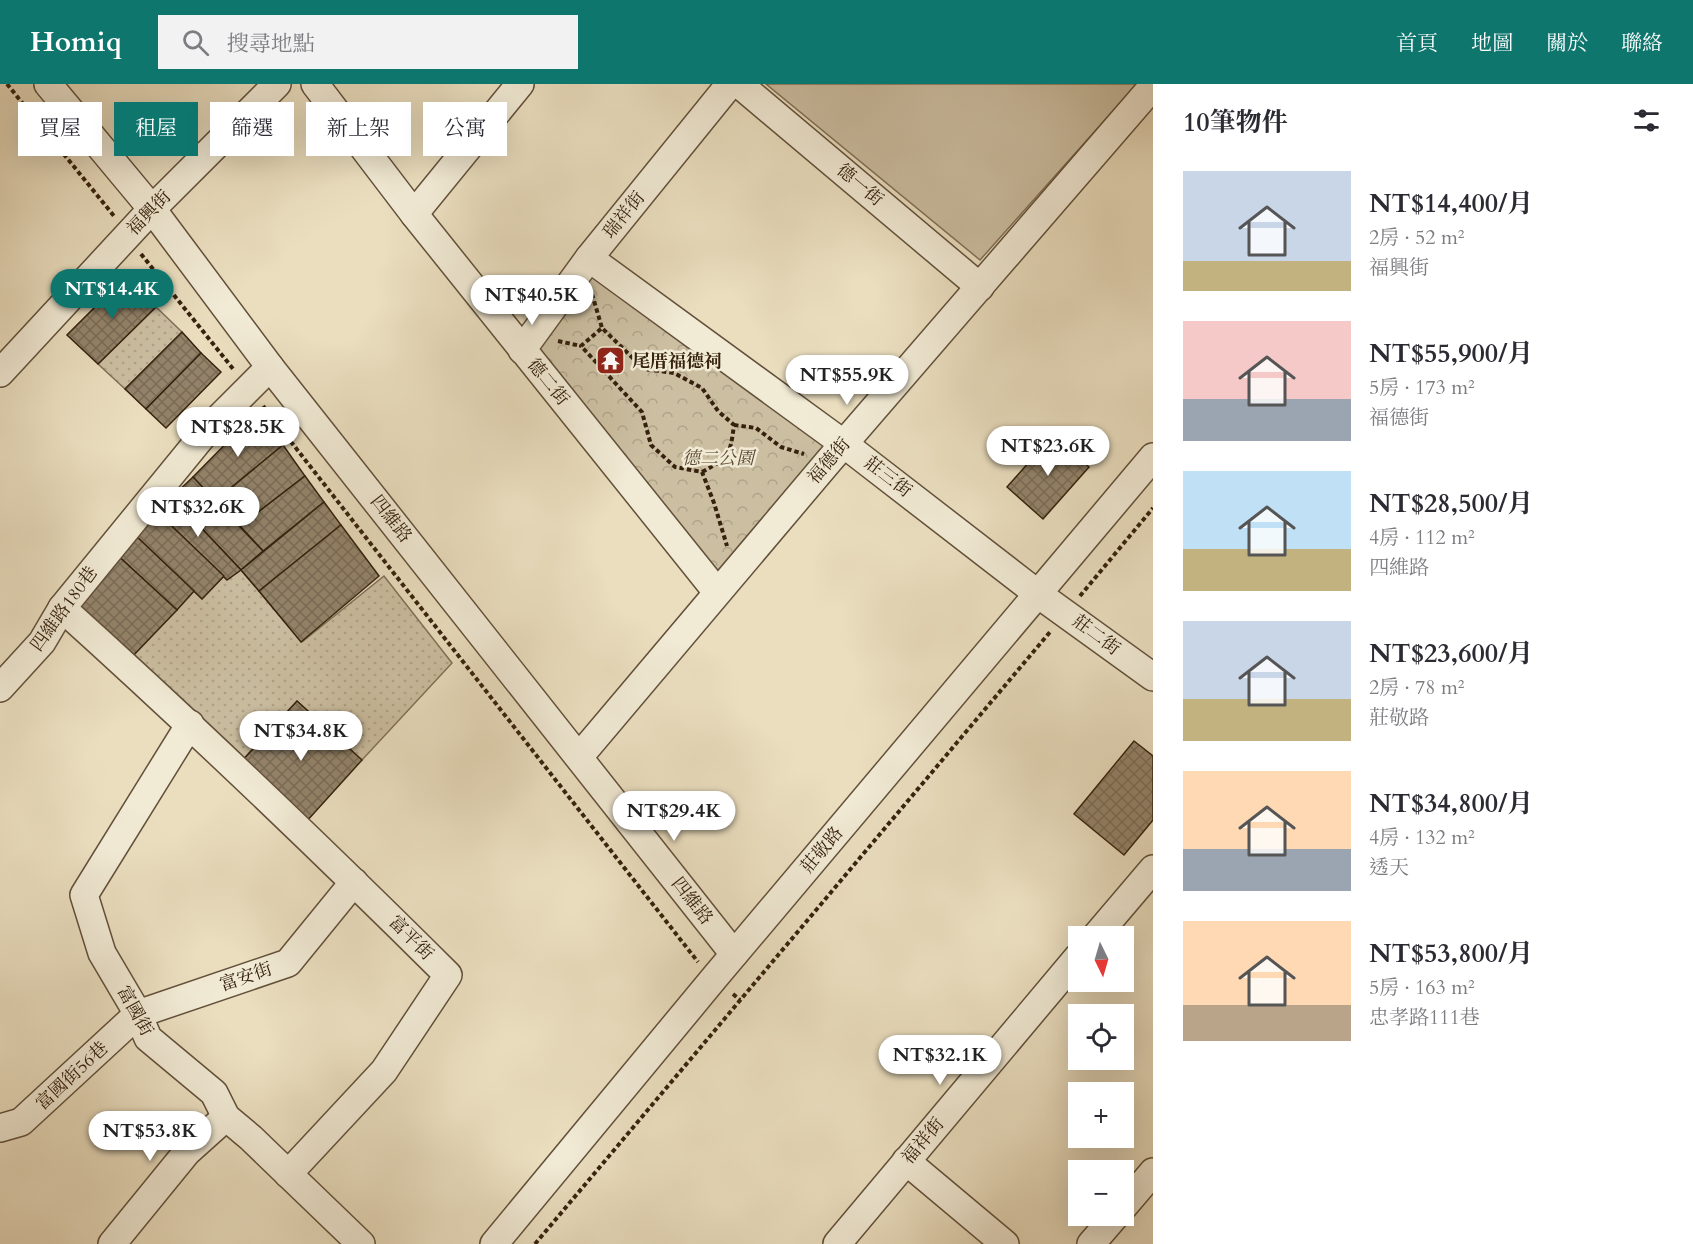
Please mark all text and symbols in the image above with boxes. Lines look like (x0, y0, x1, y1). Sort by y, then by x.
search box (158, 15, 578, 69)
text: Homiq (30, 23, 122, 61)
icon: search (179, 26, 212, 59)
text: 搜尋地點 (227, 29, 315, 59)
text: 首頁 (1396, 29, 1438, 58)
text: 地圖 (1471, 29, 1513, 58)
text: 關於 (1546, 29, 1588, 58)
text: 聯絡 (1621, 29, 1663, 58)
chip: 買屋 (18, 102, 102, 156)
chip: 租屋 (114, 102, 198, 156)
chip: 篩選 (210, 102, 294, 156)
chip: 新上架 (306, 102, 411, 156)
chip: 公寓 (423, 102, 507, 156)
icon: filters (1630, 104, 1663, 137)
text: 10筆物件 (1183, 105, 1288, 140)
street label: 德一街 (831, 158, 889, 212)
street label: 福興街 (121, 185, 177, 241)
street label: 瑞祥街 (597, 186, 651, 244)
text: NT$14,400/月 (1369, 186, 1533, 221)
icon: home (1231, 195, 1303, 267)
text: 2房 · 52 m² (1369, 224, 1465, 251)
text: 福興街 (1369, 254, 1429, 281)
pin: NT$14.4K (50, 269, 174, 320)
text: NT$14.4K (65, 275, 160, 302)
pin: NT$40.5K (470, 275, 594, 326)
text: NT$40.5K (485, 281, 580, 308)
text: NT$55,900/月 (1369, 336, 1533, 371)
temple icon: 尾厝福德祠 (595, 345, 627, 377)
icon: home (1231, 345, 1303, 417)
place label: 尾厝福德祠 (632, 349, 722, 374)
street label: 德二街 (521, 353, 575, 411)
pin: NT$55.9K (785, 355, 909, 406)
text: NT$55.9K (800, 361, 895, 388)
text: 5房 · 173 m² (1369, 374, 1475, 401)
text: 福德街 (1369, 404, 1429, 431)
pin: NT$28.5K (176, 407, 300, 458)
text: NT$28.5K (191, 413, 286, 440)
pin: NT$23.6K (986, 426, 1110, 477)
street label: 福德街 (802, 432, 856, 490)
text: NT$23.6K (1001, 432, 1096, 459)
park label: 德二公園 (682, 446, 757, 471)
street label: 莊三街 (859, 451, 917, 503)
text: NT$28,500/月 (1369, 486, 1533, 521)
pin: NT$32.6K (136, 487, 260, 538)
street label: 四維路 (365, 490, 417, 548)
text: NT$32.6K (151, 493, 246, 520)
icon: home (1231, 495, 1303, 567)
text: 4房 · 112 m² (1369, 524, 1475, 551)
text: 四維路 (1369, 554, 1429, 581)
street label: 四維路180巷 (25, 561, 103, 657)
street label: 莊二街 (1067, 609, 1125, 661)
text: NT$23,600/月 (1369, 636, 1533, 671)
icon: home (1231, 645, 1303, 717)
text: 2房 · 78 m² (1369, 674, 1465, 701)
text: 莊敬路 (1369, 704, 1429, 731)
pin: NT$34.8K (239, 711, 363, 762)
text: NT$34.8K (254, 717, 349, 744)
text: NT$34,800/月 (1369, 786, 1533, 821)
pin: NT$29.4K (612, 791, 736, 842)
icon: home (1231, 795, 1303, 867)
text: NT$29.4K (627, 797, 722, 824)
street label: 莊敬路 (795, 821, 849, 879)
text: 4房 · 132 m² (1369, 824, 1475, 851)
text: 透天 (1369, 854, 1409, 881)
street label: 四維路 (666, 872, 718, 930)
street label: 富平街 (383, 910, 439, 966)
north arrow (1068, 926, 1134, 992)
map controls (1068, 926, 1134, 1226)
text: NT$53,800/月 (1369, 936, 1533, 971)
icon: home (1231, 945, 1303, 1017)
street label: 富安街 (216, 956, 276, 998)
text: 5房 · 163 m² (1369, 974, 1475, 1001)
street label: 富國街 (111, 981, 159, 1041)
button: locate (1068, 1004, 1134, 1070)
text: 忠孝路111巷 (1369, 1004, 1480, 1031)
pin: NT$32.1K (878, 1035, 1002, 1086)
street label: 富國街56巷 (30, 1036, 114, 1116)
text: NT$32.1K (893, 1041, 988, 1068)
button: + (1068, 1082, 1134, 1148)
pin: NT$53.8K (88, 1111, 212, 1162)
street label: 福祥街 (896, 1112, 950, 1170)
text: NT$53.8K (103, 1117, 198, 1144)
button: − (1068, 1160, 1134, 1226)

